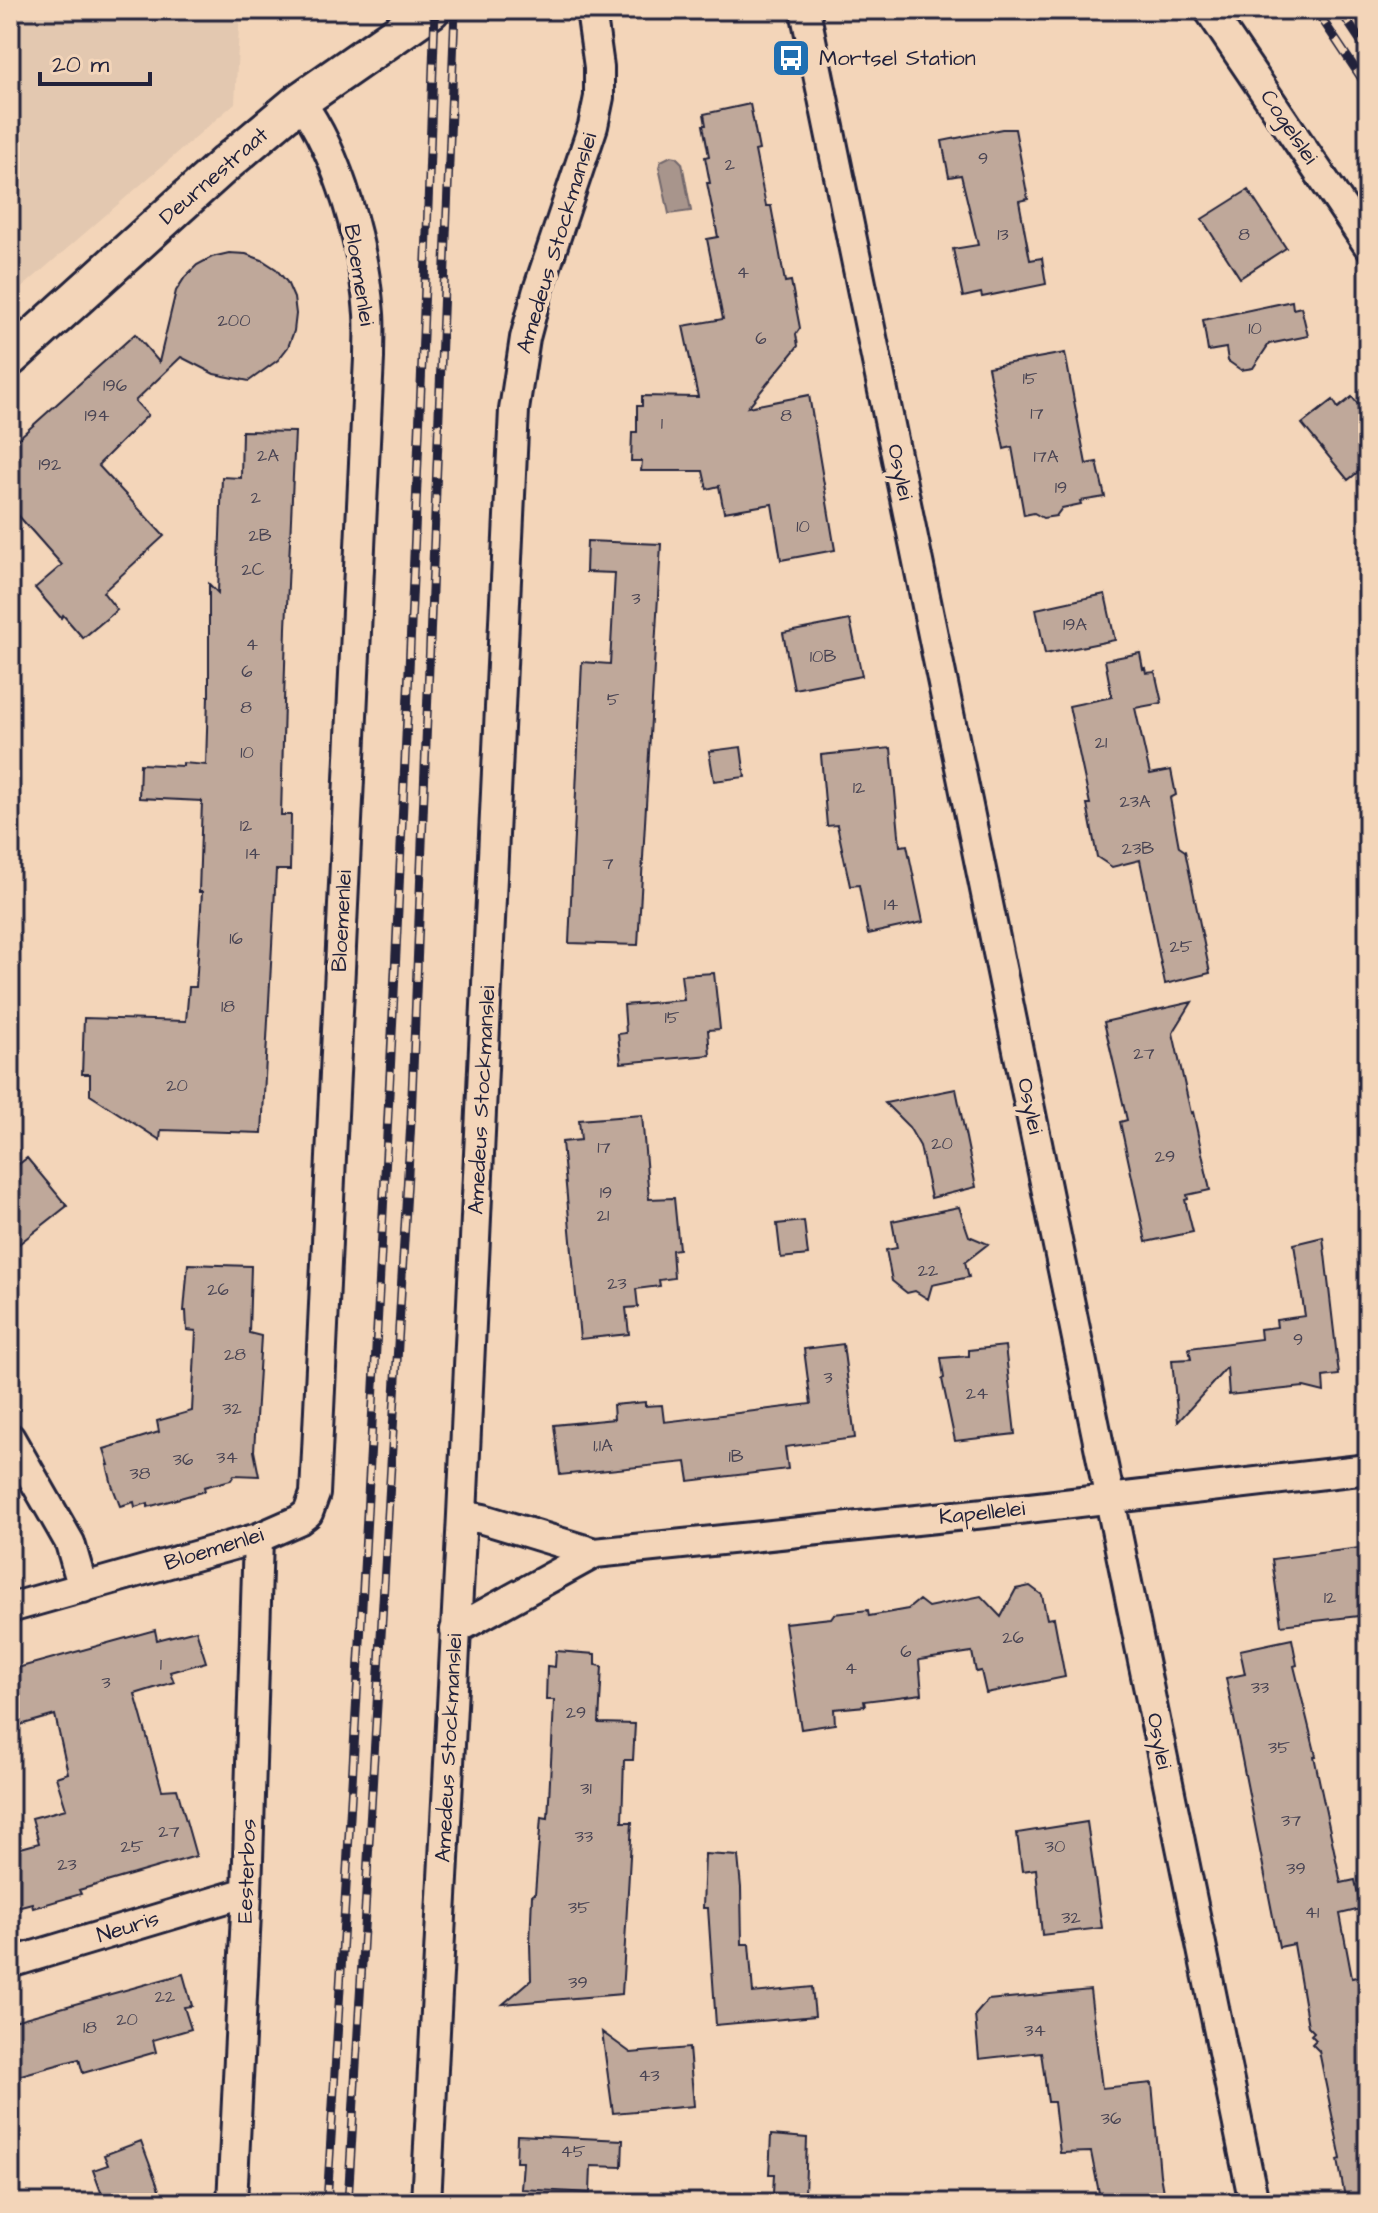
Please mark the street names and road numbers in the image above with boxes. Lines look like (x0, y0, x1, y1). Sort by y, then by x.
street label: Cogelslei (1252, 83, 1325, 171)
street label: Deurnestraat (153, 120, 275, 232)
street label: Amedeus Stockmanslei (509, 129, 605, 357)
street label: Bloemenlei (336, 222, 382, 328)
street label: Osylei (878, 441, 921, 503)
street label: Bloemenlei (324, 869, 360, 973)
street label: Amedeus Stockmanslei (461, 985, 503, 1215)
street label: Osylei (1008, 1075, 1051, 1137)
street label: Kapellelei (938, 1493, 1026, 1533)
street label: Bloemenlei (161, 1519, 267, 1579)
street label: Amedeus Stockmanslei (428, 1633, 470, 1863)
street label: Osylei (1137, 1710, 1180, 1772)
street label: Eesterbos (230, 1818, 264, 1924)
street label: Neuris (93, 1903, 163, 1951)

